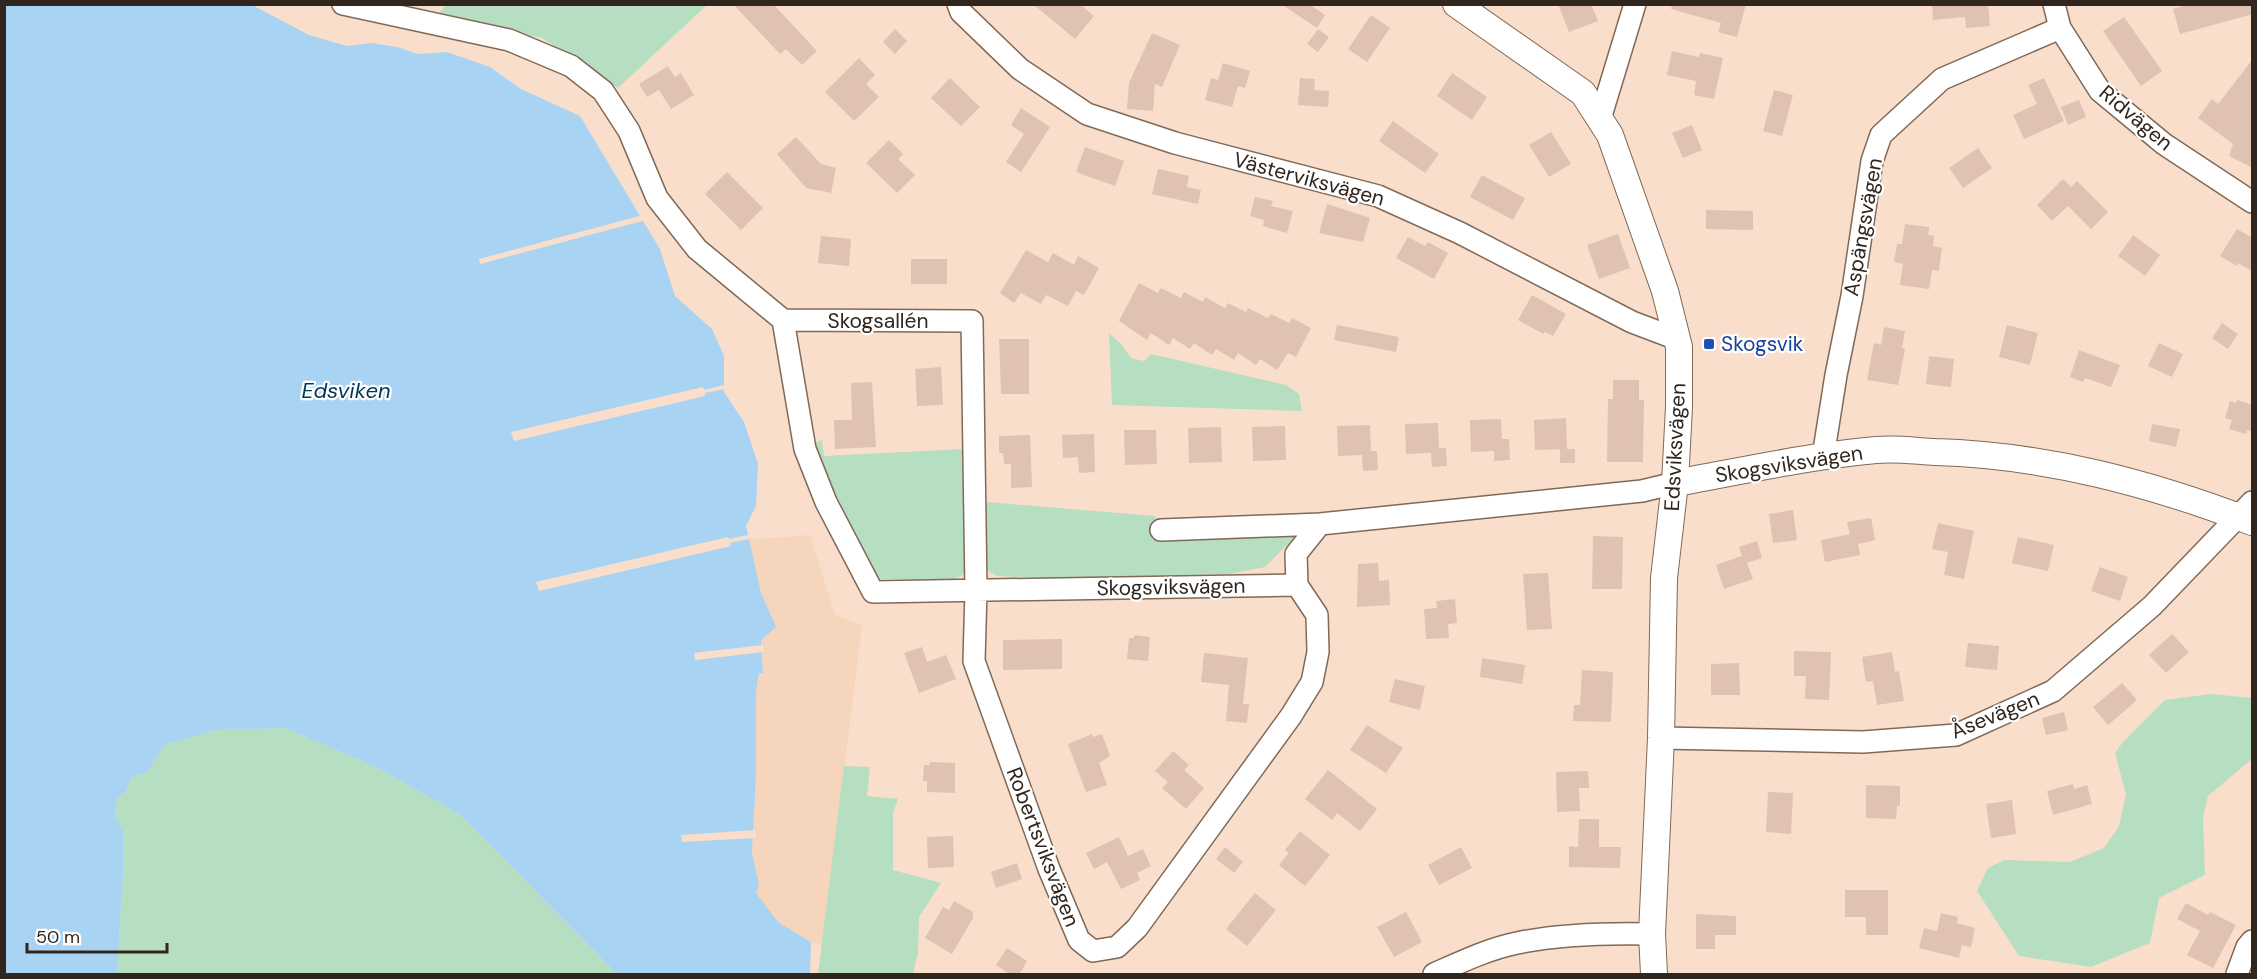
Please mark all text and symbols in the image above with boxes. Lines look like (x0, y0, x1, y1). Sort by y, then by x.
street label: Ridvägen (2093, 79, 2179, 157)
street label: Västerviksvägen (1230, 145, 1388, 213)
street label: Aspängsvägen (1837, 156, 1889, 298)
street label: Skogsallén (827, 307, 929, 335)
place label: Skogsvik (1721, 330, 1804, 358)
marker: Skogsvik (1702, 337, 1716, 351)
water label: Edsviken (301, 376, 391, 405)
street label: Edsviksvägen (1658, 382, 1692, 512)
street label: Skogsviksvägen (1713, 439, 1865, 489)
street label: Skogsviksvägen (1096, 572, 1246, 602)
street label: Åsevägen (1947, 685, 2043, 745)
street label: Robertsviksvägen (1000, 763, 1086, 931)
scale bar (27, 916, 166, 954)
text: 50 m (36, 925, 80, 949)

